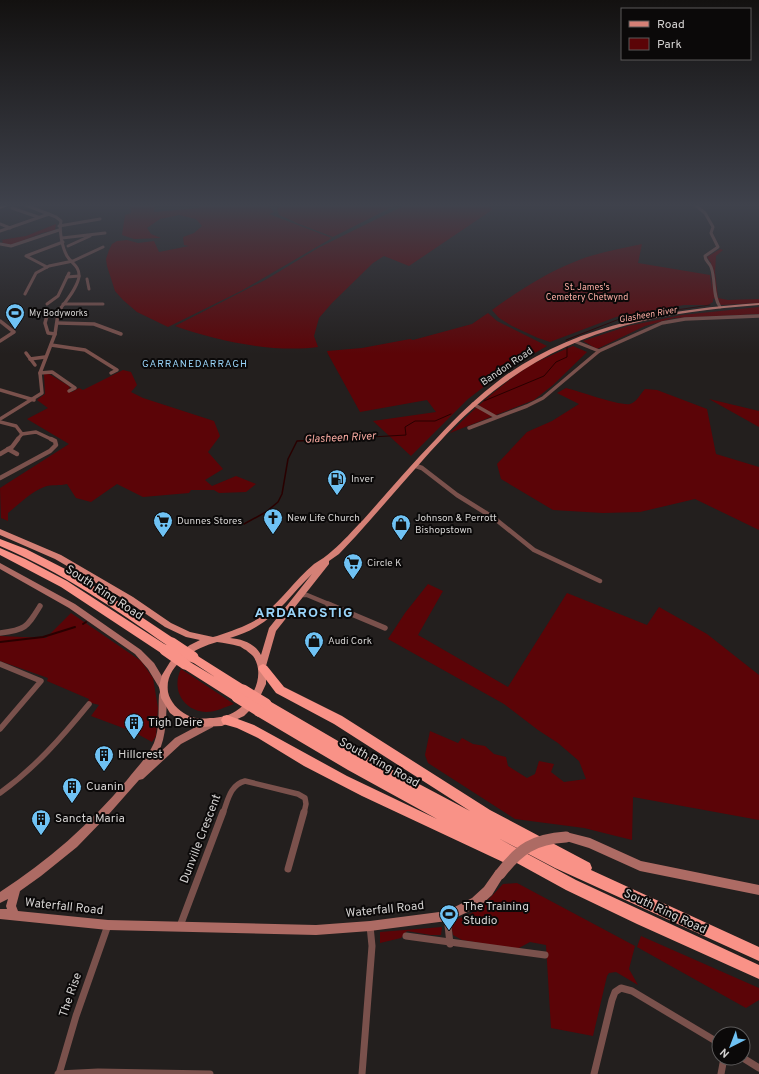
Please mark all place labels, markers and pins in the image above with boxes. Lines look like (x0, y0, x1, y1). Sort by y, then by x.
sports icon: My Bodyworks (4, 302, 26, 330)
place label: My Bodyworks (29, 308, 88, 319)
fuel station icon: Inver (326, 468, 348, 496)
place label: Inver (351, 473, 374, 486)
church icon: New Life Church (262, 507, 284, 535)
supermarket icon: Dunnes Stores (152, 510, 174, 538)
place label: New Life Church (287, 512, 360, 525)
place label: Johnson & Perrott Bishopstown (415, 512, 497, 537)
shop icon: Johnson & Perrott Bishopstown (390, 513, 412, 541)
place label: Dunnes Stores (177, 515, 242, 528)
supermarket icon: Circle K (342, 552, 364, 580)
place label: Circle K (367, 557, 402, 570)
shop icon: Audi Cork (303, 630, 325, 658)
place label: Audi Cork (328, 635, 372, 648)
building icon: Tigh Deire (123, 712, 145, 740)
place label: Tigh Deire (148, 715, 203, 731)
building icon: Hillcrest (93, 744, 115, 772)
place label: Hillcrest (118, 747, 163, 763)
building icon: Cuanin (61, 776, 83, 804)
place label: Cuanin (86, 779, 124, 795)
building icon: Sancta Maria (30, 808, 52, 836)
place label: Sancta Maria (55, 811, 125, 827)
place label: The Training Studio (463, 899, 529, 929)
sports icon: The Training Studio (438, 903, 460, 931)

